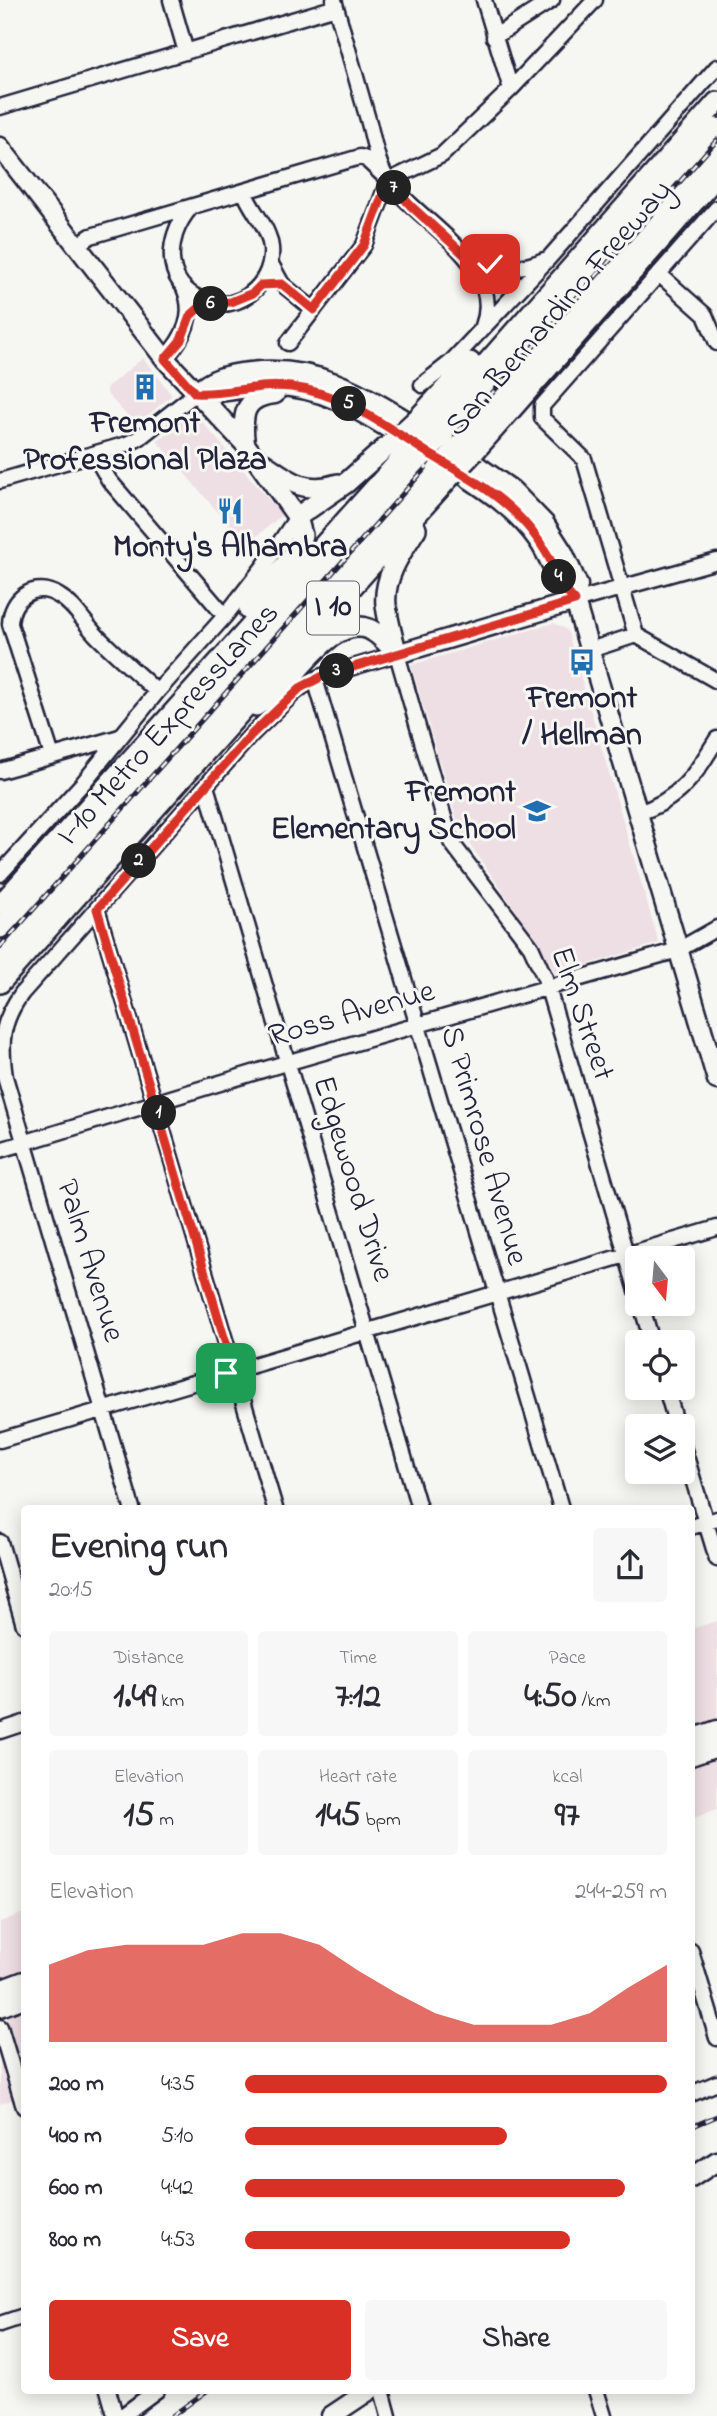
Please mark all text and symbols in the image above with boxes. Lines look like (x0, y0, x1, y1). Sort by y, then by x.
pin: 7 (376, 170, 412, 206)
street label: San Bernardino Freeway (435, 170, 685, 448)
text: 7 (390, 174, 397, 201)
pin (460, 234, 520, 294)
icon: check (471, 245, 509, 283)
pin: 6 (194, 286, 228, 322)
text: 6 (206, 290, 215, 317)
building icon: Fremont Professional Plaza (130, 372, 160, 402)
pin: 5 (332, 386, 366, 422)
text: 5 (343, 390, 354, 417)
place label: Fremont Professional Plaza (23, 401, 267, 485)
restaurant icon: Monty's Alhambra (215, 496, 245, 526)
place label: Monty's Alhambra (113, 525, 347, 573)
pin: 4 (542, 560, 576, 594)
text: 4 (555, 563, 562, 590)
road number: I 10 (307, 582, 359, 635)
street label: I-10 Metro ExpressLanes (46, 593, 292, 857)
bus stop icon: Fremont / Hellman (567, 647, 597, 677)
pin: 3 (320, 654, 354, 688)
text: 3 (333, 657, 340, 684)
place label: Fremont / Hellman (521, 676, 642, 760)
place label: Fremont Elementary School (271, 770, 516, 855)
school or university icon: Fremont Elementary School (522, 796, 552, 826)
pin: 2 (122, 844, 156, 878)
text: 2 (134, 847, 143, 874)
street label: Elm Street (536, 941, 626, 1087)
street label: Ross Avenue (264, 969, 441, 1061)
street label: S Primrose Avenue (426, 1021, 540, 1272)
street label: Edgewood Drive (298, 1070, 406, 1288)
pin: 1 (142, 1096, 176, 1130)
text: 1 (155, 1099, 162, 1126)
street label: Palm Avenue (42, 1174, 136, 1349)
north arrow (625, 1246, 695, 1316)
map controls (625, 1246, 695, 1484)
button: locate (625, 1330, 695, 1400)
pin (196, 1343, 256, 1403)
icon: arrive (207, 1354, 245, 1392)
button: layers (625, 1414, 695, 1484)
text: Evening run (49, 1520, 228, 1576)
button: share (593, 1528, 667, 1602)
text: 20:15 (49, 1574, 93, 1607)
text: Distance (114, 1645, 184, 1672)
text: Time (339, 1645, 377, 1672)
text: Pace (549, 1645, 586, 1672)
text: 1.49 (113, 1672, 156, 1723)
text: 7:12 (335, 1672, 381, 1723)
text: 4:50 (524, 1672, 577, 1723)
text: km (156, 1688, 184, 1715)
text: /km (577, 1688, 610, 1715)
text: Elevation (114, 1764, 184, 1791)
text: Heart rate (319, 1764, 397, 1791)
text: kcal (552, 1764, 582, 1791)
text: 15 (123, 1791, 154, 1842)
text: 145 (315, 1791, 361, 1842)
text: 97 (555, 1791, 580, 1842)
text: m (154, 1807, 174, 1834)
text: bpm (361, 1807, 401, 1834)
text: Elevation (49, 1876, 134, 1909)
text: 244–259 m (575, 1876, 667, 1909)
text: 200 m (49, 2068, 104, 2101)
text: 4:35 (161, 2068, 195, 2101)
text: 400 m (49, 2120, 102, 2153)
text: 5:10 (161, 2120, 193, 2153)
text: 600 m (49, 2172, 103, 2205)
text: 4:42 (161, 2172, 193, 2205)
text: 800 m (49, 2224, 101, 2257)
text: 4:53 (161, 2224, 195, 2257)
button: Save (49, 2300, 351, 2380)
button: Share (365, 2300, 667, 2380)

